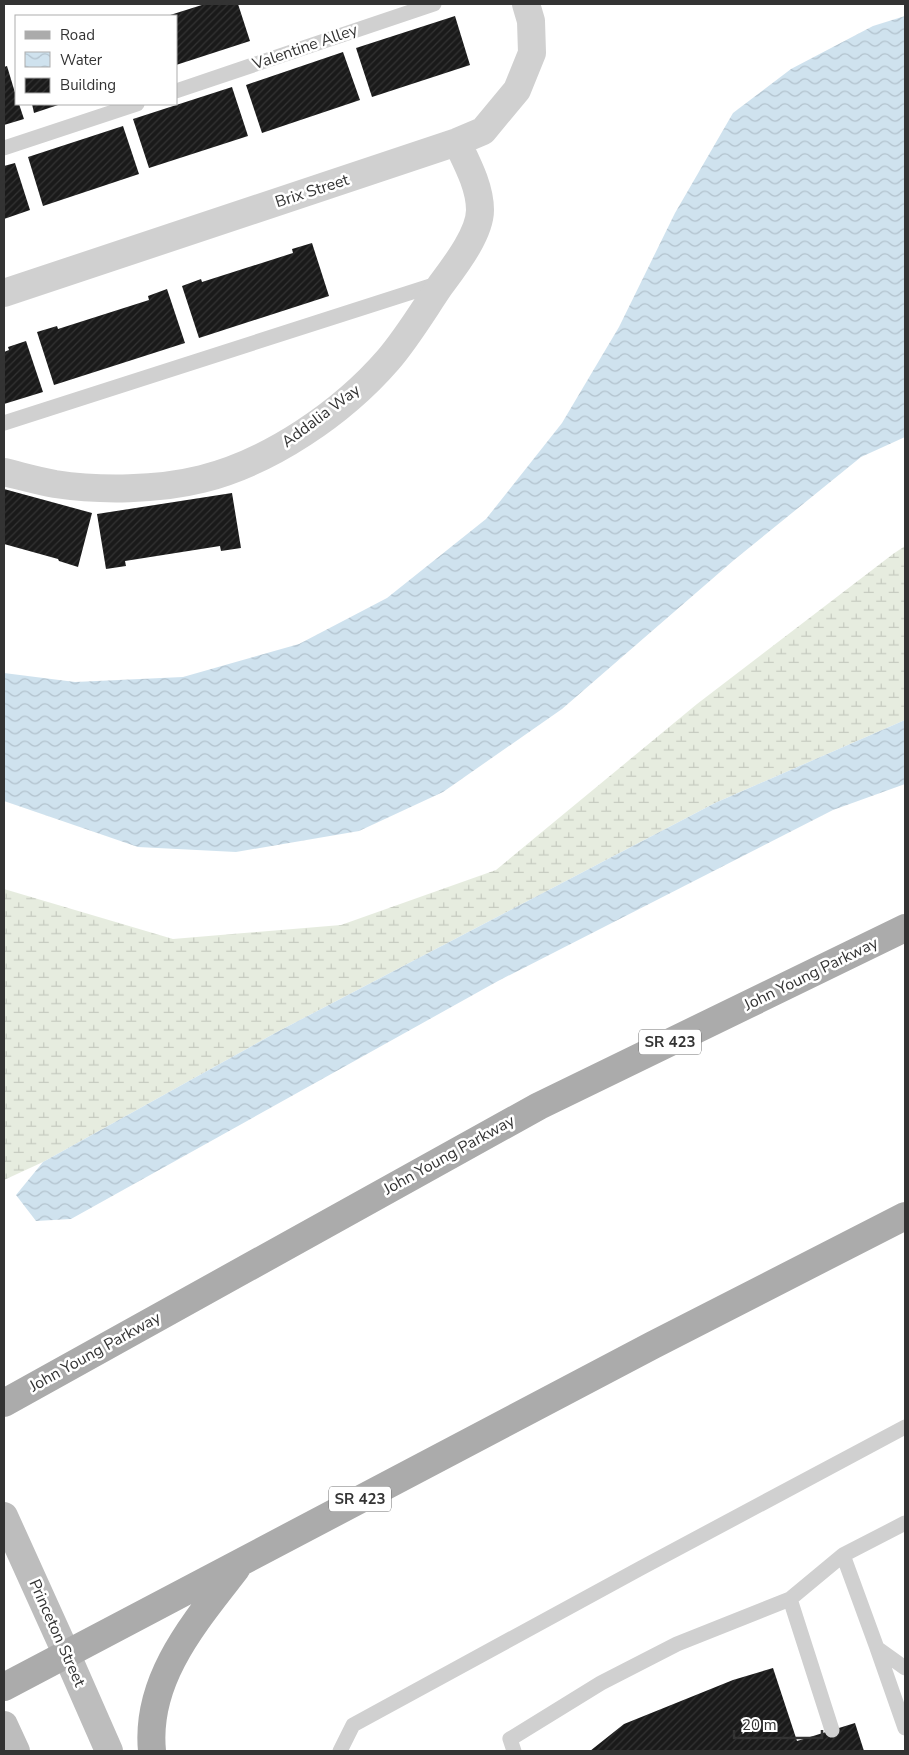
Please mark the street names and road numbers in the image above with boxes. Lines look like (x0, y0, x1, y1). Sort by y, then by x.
street label: Valentine Alley (249, 19, 361, 76)
street label: Brix Street (272, 169, 352, 213)
street label: Addalia Way (277, 379, 365, 453)
street label: John Young Parkway (739, 932, 882, 1016)
road number: SR 423 (639, 1030, 701, 1054)
street label: John Young Parkway (379, 1109, 519, 1201)
street label: John Young Parkway (25, 1306, 165, 1398)
road number: SR 423 (329, 1486, 391, 1512)
street label: Princeton Street (23, 1576, 91, 1691)

